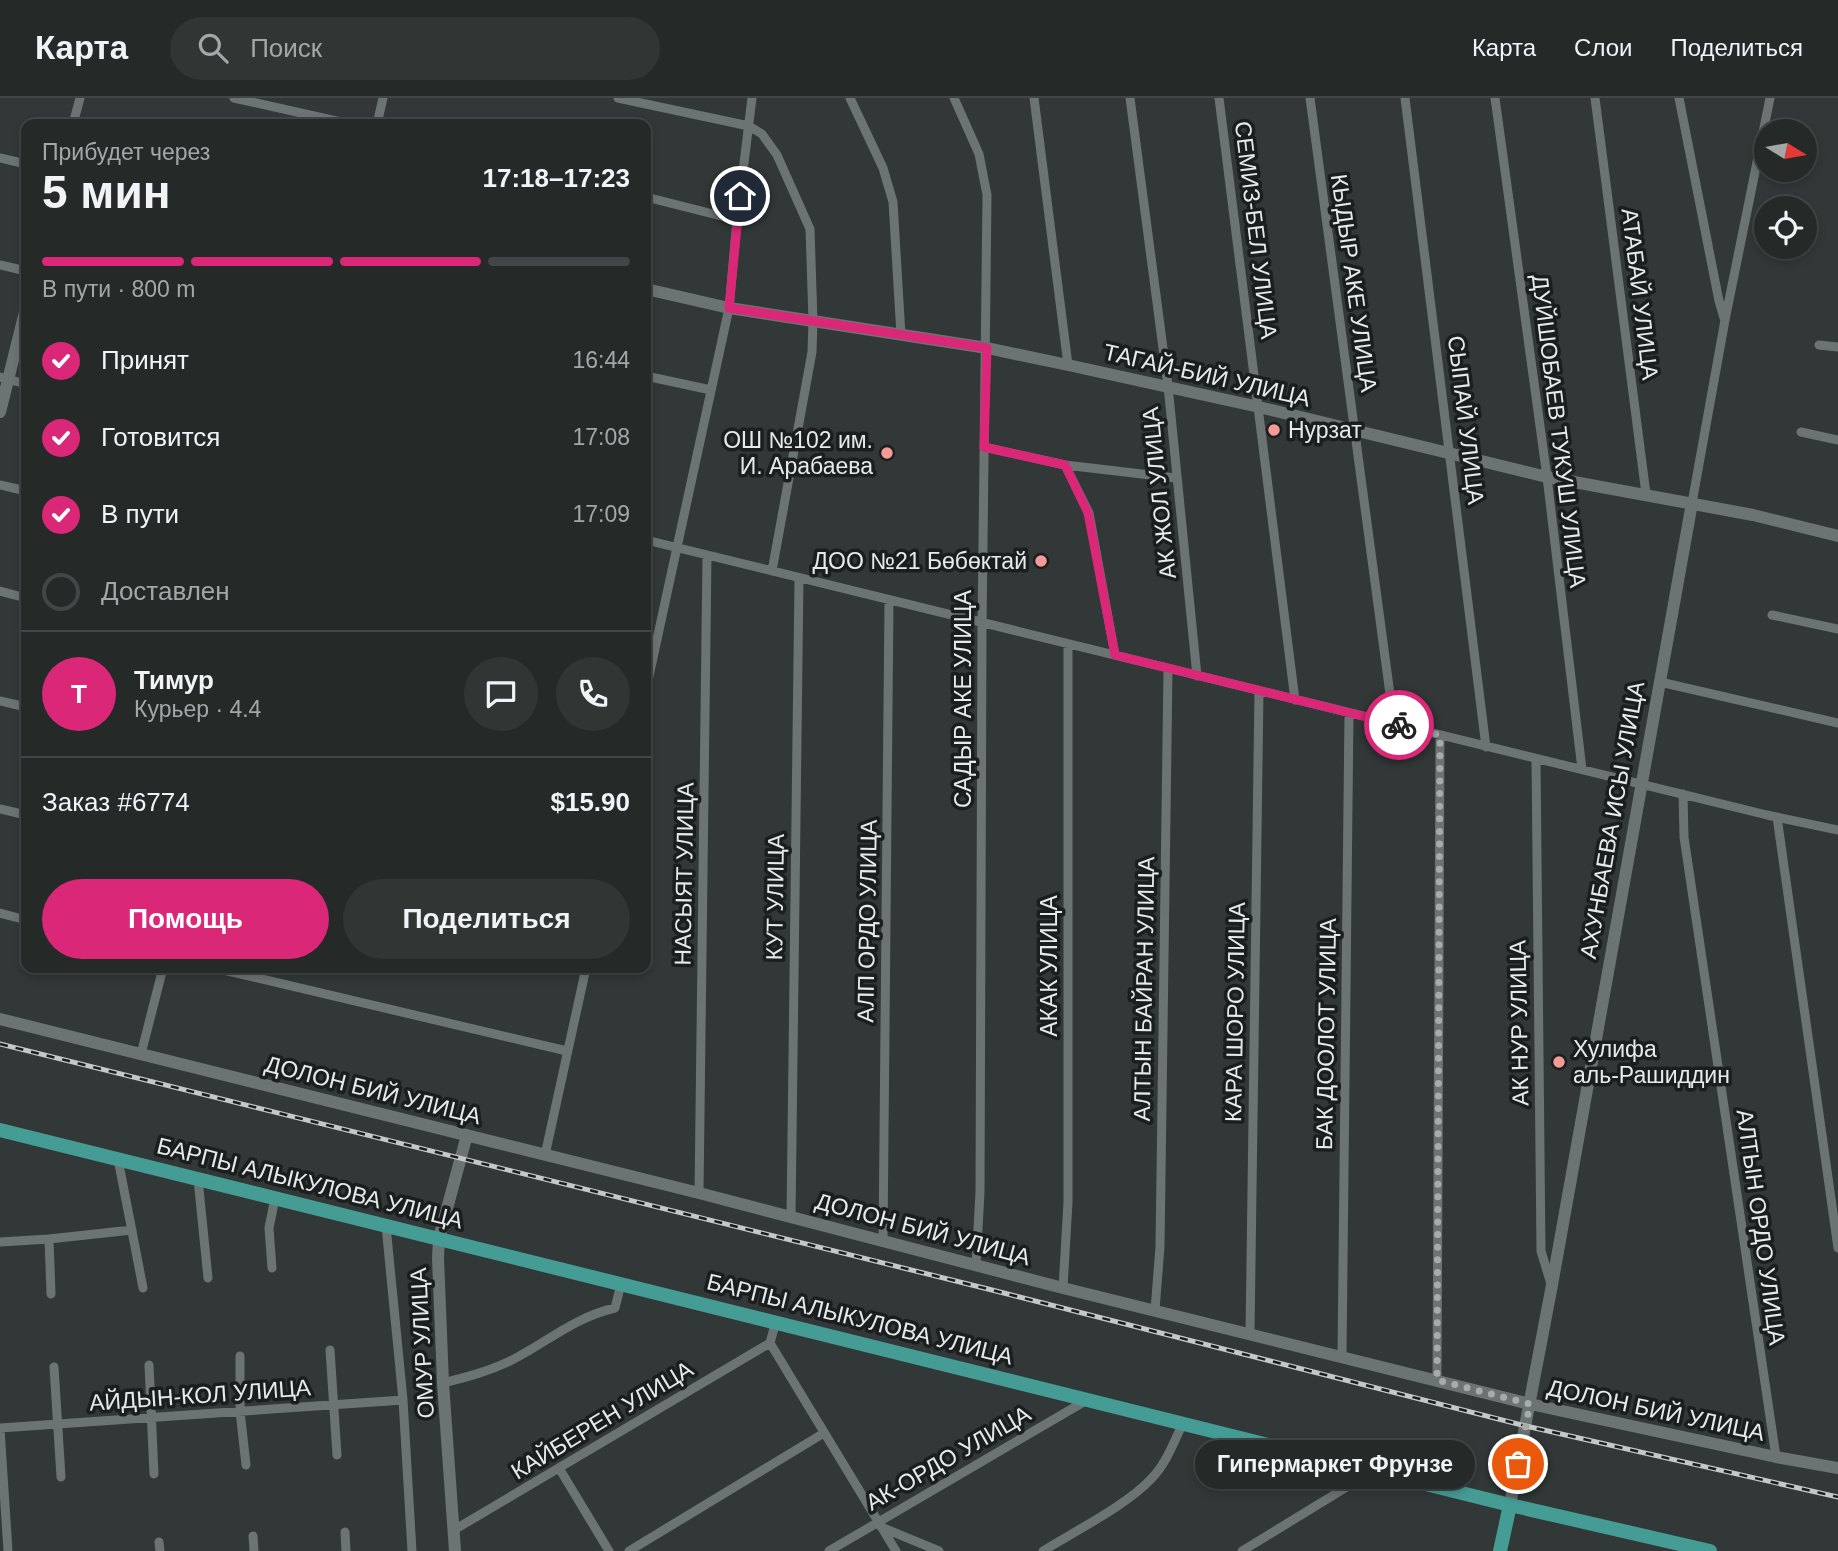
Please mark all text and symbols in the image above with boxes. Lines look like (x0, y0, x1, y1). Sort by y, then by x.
search box (170, 17, 660, 80)
text: Карта (35, 29, 128, 66)
icon: search (194, 29, 232, 67)
text: Поиск (250, 33, 322, 63)
text: Карта (1472, 34, 1536, 61)
text: Слои (1574, 34, 1632, 61)
text: Поделиться (1670, 34, 1803, 61)
north arrow (1754, 119, 1816, 182)
map controls (1754, 119, 1817, 259)
street label: СЕМИЗ-БЕЛ УЛИЦА (1230, 120, 1282, 341)
text: Прибудет через (42, 139, 210, 165)
text: 17:18–17:23 (483, 163, 630, 193)
text: 5 мин (42, 166, 170, 218)
pin (710, 166, 770, 226)
street label: КЫДЫР АКЕ УЛИЦА (1326, 172, 1382, 394)
icon: home (721, 177, 759, 215)
button: locate (1754, 196, 1817, 259)
street label: АТАБАЙ УЛИЦА (1617, 207, 1665, 382)
street label: ДУЙШОБАЕВ ТУКУШ УЛИЦА (1527, 273, 1592, 590)
text: В пути · 800 m (42, 276, 195, 302)
street label: СЫПАЙ УЛИЦА (1443, 334, 1490, 506)
street label: ТАГАЙ-БИЙ УЛИЦА (1101, 338, 1314, 412)
icon: check (42, 342, 80, 380)
text: Принят (101, 345, 189, 375)
text: 16:44 (572, 347, 630, 373)
street label: АК ЖОЛ УЛИЦА (1137, 405, 1181, 580)
place label: Нурзат (1288, 417, 1362, 443)
icon: check (42, 419, 80, 457)
text: Готовится (101, 422, 220, 452)
marker: Нурзат (1266, 422, 1282, 438)
text: 17:08 (572, 424, 630, 450)
place label: ОШ №102 им. И. Арабаева (723, 427, 873, 479)
marker: ОШ №102 им. И. Арабаева (879, 445, 895, 461)
icon: check (42, 496, 80, 534)
text: В пути (101, 499, 179, 529)
text: 17:09 (572, 501, 630, 527)
place label: ДОО №21 Бөбөктай (813, 548, 1027, 574)
marker: ДОО №21 Бөбөктай (1033, 553, 1049, 569)
text: Доставлен (101, 576, 230, 606)
street label: САДЫР АКЕ УЛИЦА (950, 589, 976, 808)
button: chat (464, 657, 538, 731)
button: phone (556, 657, 630, 731)
text: Тимур (134, 665, 214, 695)
text: Т (71, 679, 87, 709)
street label: АХУНБАЕВА ИСЫ УЛИЦА (1575, 679, 1649, 961)
courier (1364, 690, 1434, 760)
text: Курьер · 4.4 (134, 696, 261, 722)
icon: bike (1380, 706, 1418, 744)
street label: НАСЫЯТ УЛИЦА (669, 781, 699, 966)
text: Заказ #6774 (42, 787, 190, 817)
text: $15.90 (550, 787, 630, 817)
street label: АЛП ОРДО УЛИЦА (852, 819, 882, 1023)
street label: КУТ УЛИЦА (761, 833, 789, 960)
street label: АЛТЫН БАЙРАН УЛИЦА (1128, 856, 1159, 1122)
button: Помощь (42, 879, 329, 959)
button: Поделиться (343, 879, 630, 959)
street label: АКАК УЛИЦА (1036, 894, 1062, 1037)
street label: КАРА ШОРО УЛИЦА (1220, 901, 1250, 1122)
street label: БАК ДООЛОТ УЛИЦА (1311, 917, 1341, 1150)
street label: АК НУР УЛИЦА (1505, 939, 1533, 1106)
place label: Хулифа аль-Рашиддин (1573, 1036, 1730, 1088)
street label: ДОЛОН БИЙ УЛИЦА (262, 1050, 485, 1130)
marker: Хулифа аль-Рашиддин (1551, 1054, 1567, 1070)
street label: АЛТЫН ОРДО УЛИЦА (1732, 1107, 1791, 1347)
street label: БАРПЫ АЛЫКУЛОВА УЛИЦА (154, 1132, 466, 1234)
street label: ДОЛОН БИЙ УЛИЦА (813, 1187, 1034, 1270)
street label: ОМУР УЛИЦА (405, 1266, 439, 1419)
street label: БАРПЫ АЛЫКУЛОВА УЛИЦА (704, 1268, 1016, 1370)
street label: КАЙБЕРЕН УЛИЦА (506, 1354, 698, 1485)
street label: АЙДЫН-КОЛ УЛИЦА (88, 1373, 312, 1416)
street label: ДОЛОН БИЙ УЛИЦА (1545, 1373, 1768, 1446)
street label: АК-ОРДО УЛИЦА (861, 1400, 1036, 1516)
pin (1488, 1434, 1548, 1494)
callout: Гипермаркет Фрунзе (1196, 1440, 1476, 1488)
icon: bag (1499, 1445, 1537, 1483)
text: Гипермаркет Фрунзе (1217, 1451, 1453, 1477)

